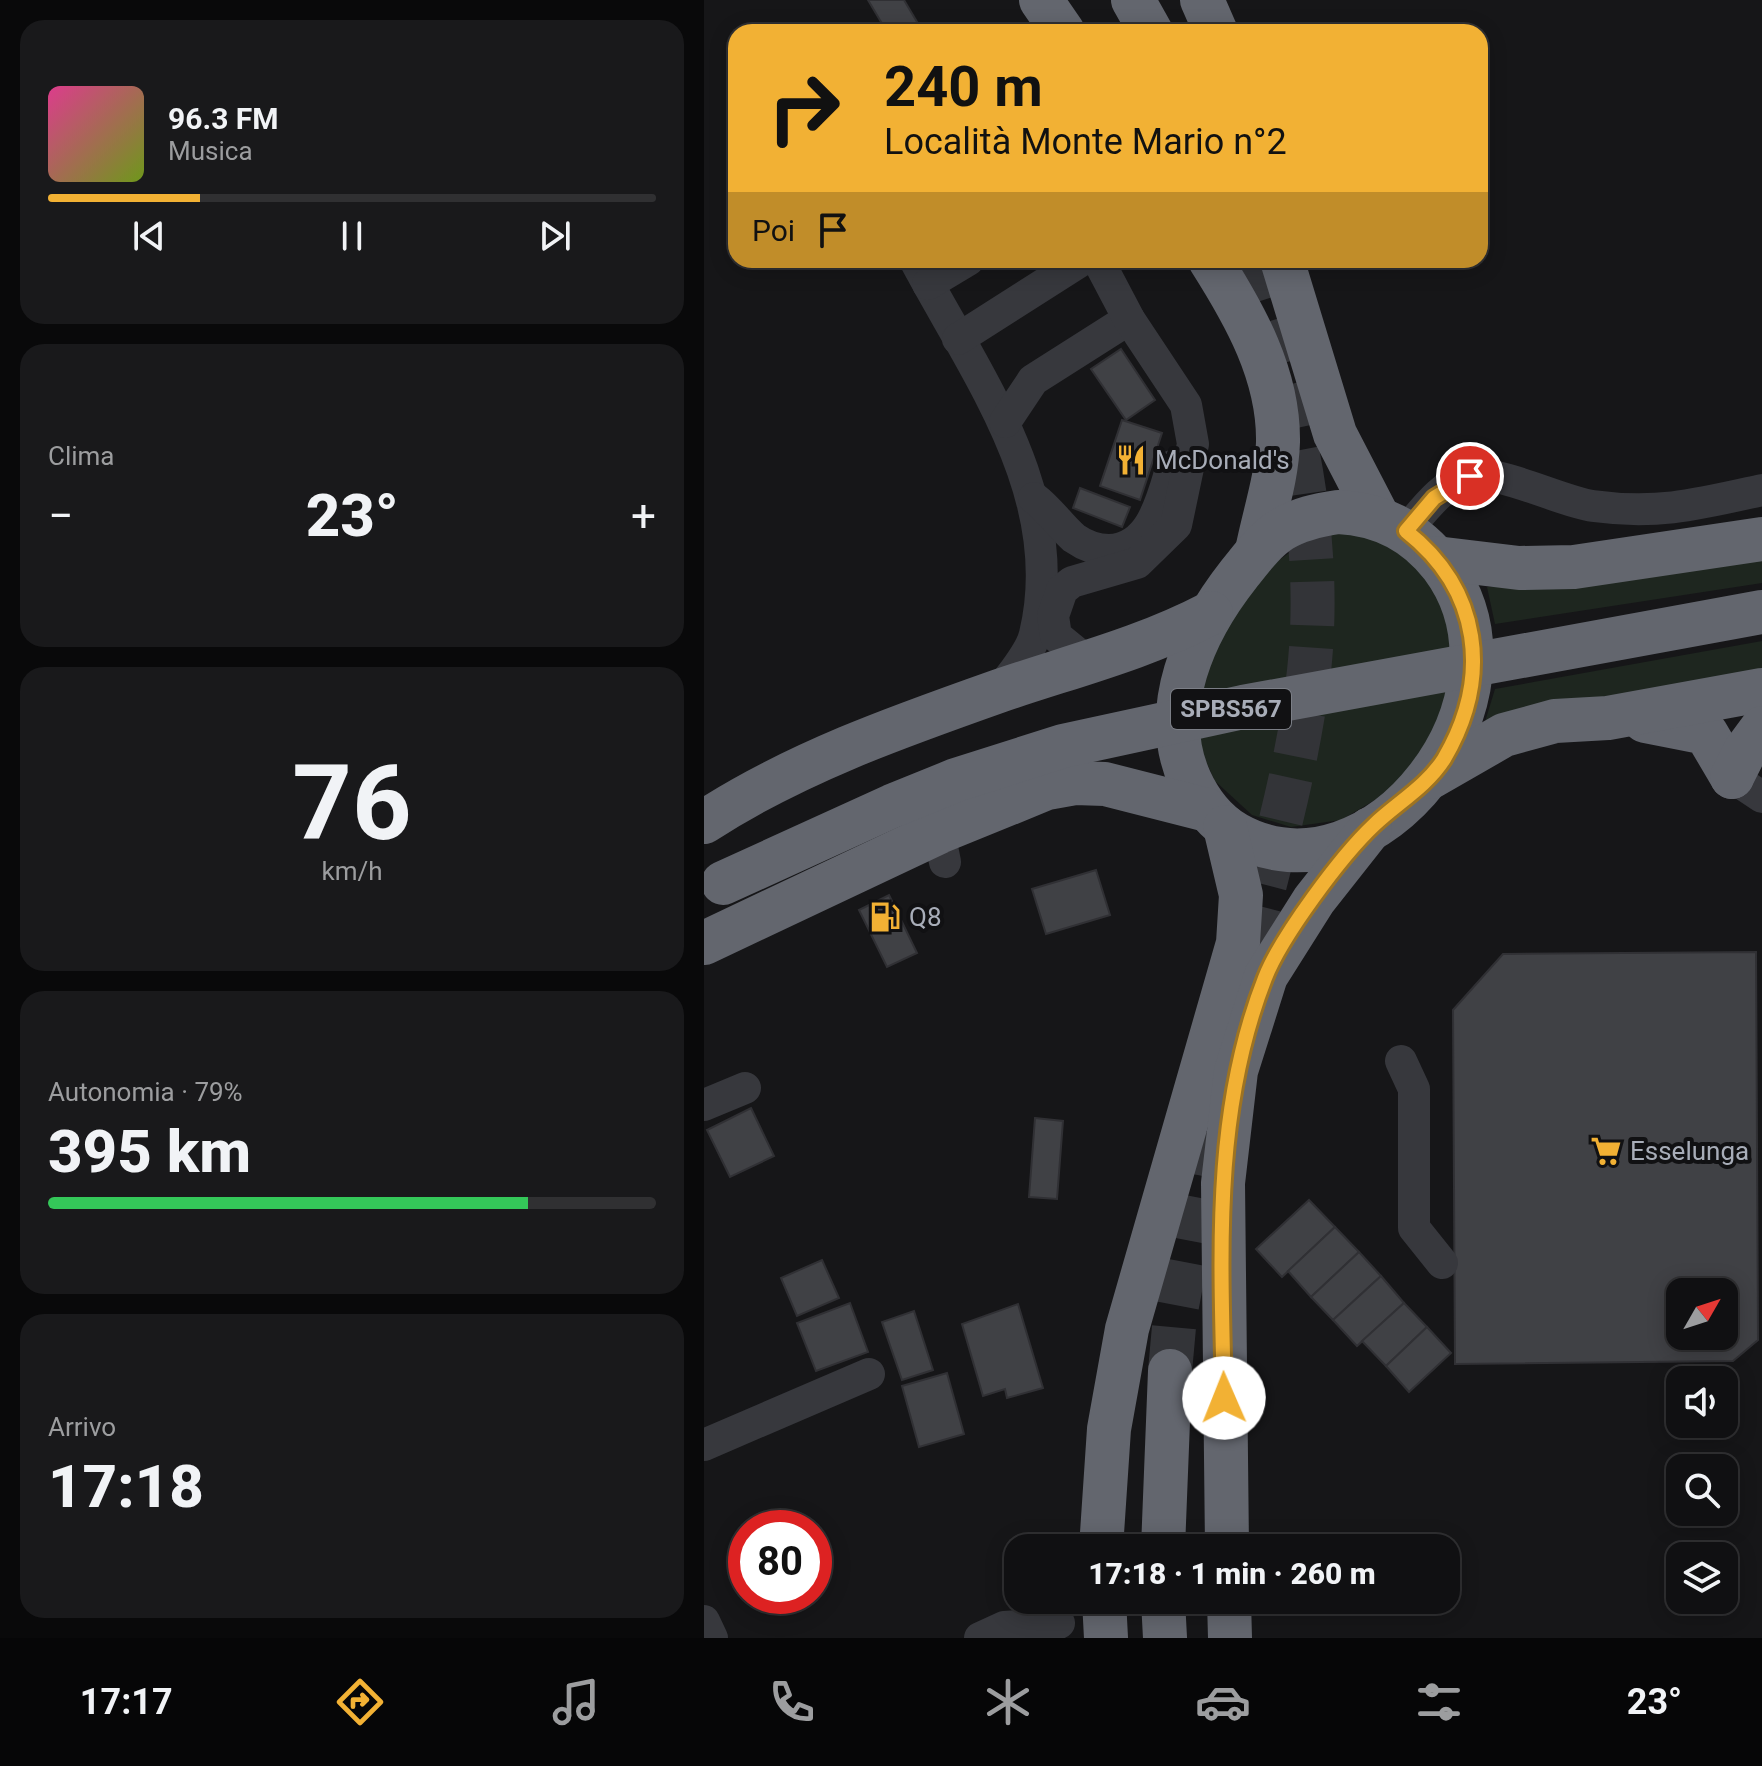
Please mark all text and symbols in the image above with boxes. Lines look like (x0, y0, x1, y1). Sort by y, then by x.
text: 240 m (884, 54, 1043, 120)
icon: right (752, 56, 856, 160)
text: 96.3 FM (168, 101, 279, 136)
text: Località Monte Mario n°2 (884, 121, 1287, 163)
text: Musica (168, 136, 253, 166)
icon: arrive (811, 208, 855, 252)
text: Poi (752, 213, 795, 248)
icon: previous (127, 214, 171, 258)
icon: pause (330, 214, 374, 258)
icon: next (533, 214, 577, 258)
text: Clima (48, 441, 115, 471)
pin (1436, 442, 1504, 510)
restaurant icon: McDonald's (1114, 443, 1148, 477)
place label: McDonald's (1155, 445, 1290, 475)
icon: arrive (1448, 454, 1492, 498)
text: 23° (306, 480, 399, 551)
text: − (48, 490, 73, 542)
text: + (631, 490, 656, 542)
road number: SPBS567 (1171, 689, 1291, 729)
text: 76 (292, 743, 412, 864)
text: km/h (321, 856, 383, 886)
fuel station icon: Q8 (868, 900, 902, 934)
place label: Q8 (909, 902, 942, 932)
text: Autonomia · 79% (48, 1077, 243, 1107)
text: 395 km (48, 1116, 251, 1187)
supermarket icon: Esselunga (1589, 1134, 1623, 1168)
place label: Esselunga (1630, 1136, 1749, 1166)
north arrow (1666, 1278, 1738, 1350)
map controls (1666, 1278, 1738, 1614)
position arrow (1182, 1356, 1266, 1440)
button: sound (1666, 1366, 1738, 1438)
text: Arrivo (48, 1412, 116, 1442)
text: 17:18 (48, 1451, 204, 1522)
button: search (1666, 1454, 1738, 1526)
speed limit sign: 80 (728, 1510, 832, 1614)
button: layers (1666, 1542, 1738, 1614)
text: 17:18 · 1 min · 260 m (1088, 1556, 1376, 1591)
icon: directions (332, 1674, 388, 1730)
icon: music (548, 1674, 604, 1730)
icon: phone (764, 1674, 820, 1730)
icon: climate (980, 1674, 1036, 1730)
icon: car (1195, 1674, 1251, 1730)
icon: filters (1411, 1674, 1467, 1730)
text: 17:17 (80, 1681, 173, 1723)
text: 23° (1627, 1681, 1682, 1723)

